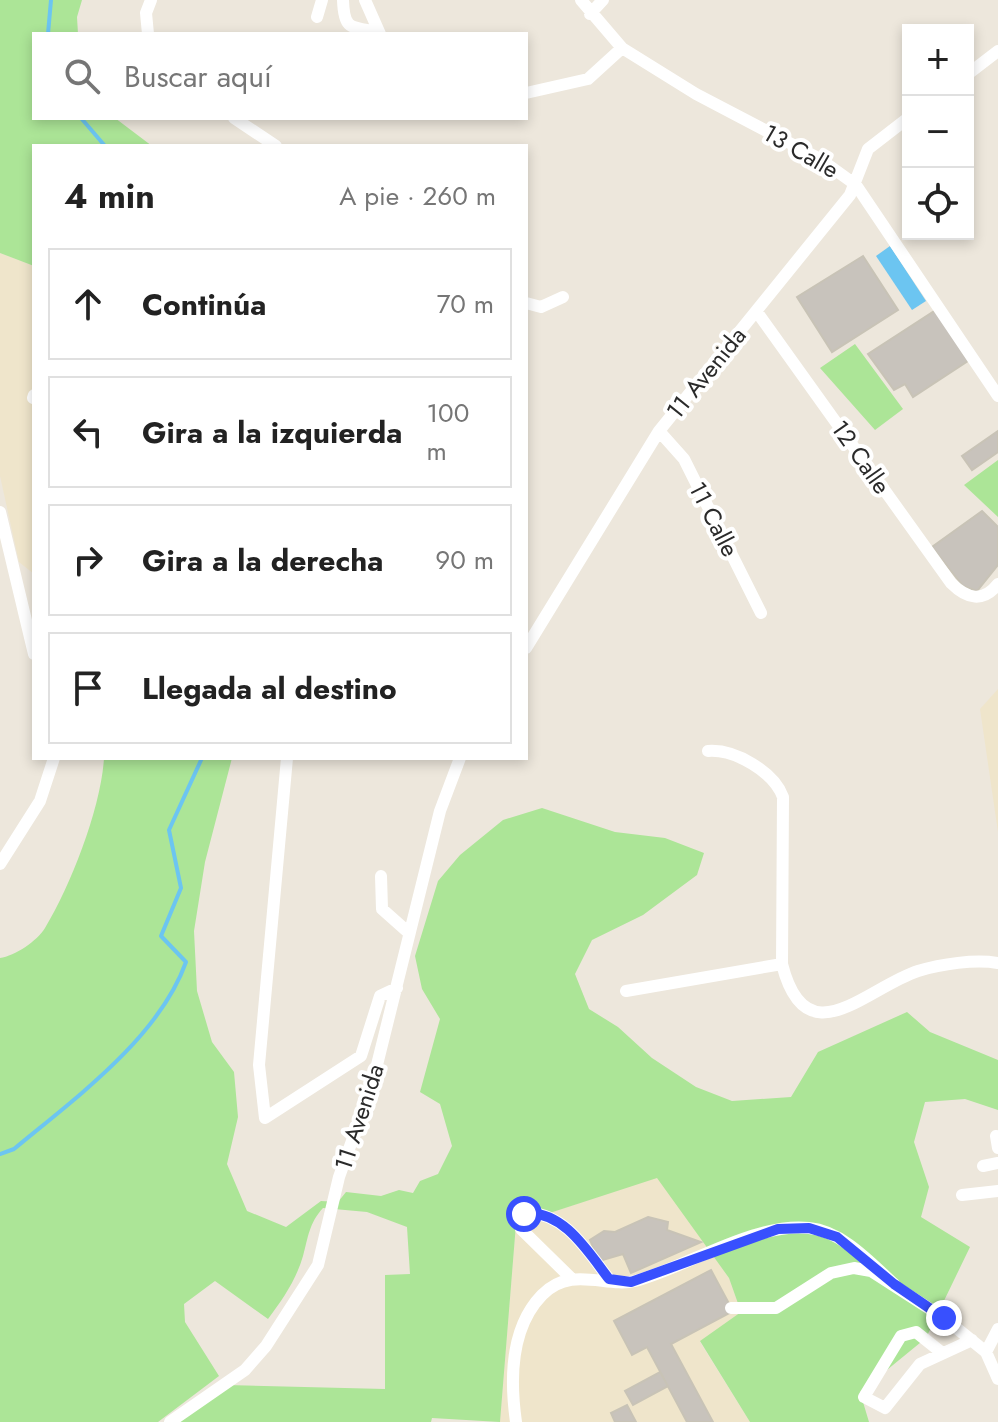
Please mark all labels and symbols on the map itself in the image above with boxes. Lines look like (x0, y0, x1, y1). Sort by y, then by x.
street label: 13 Calle (757, 115, 845, 187)
street label: 11 Avenida (658, 319, 754, 427)
street label: 12 Calle (823, 413, 899, 501)
street label: 11 Calle (680, 475, 748, 563)
street label: 11 Avenida (325, 1059, 393, 1175)
route start (506, 1196, 542, 1232)
route end (926, 1300, 962, 1336)

